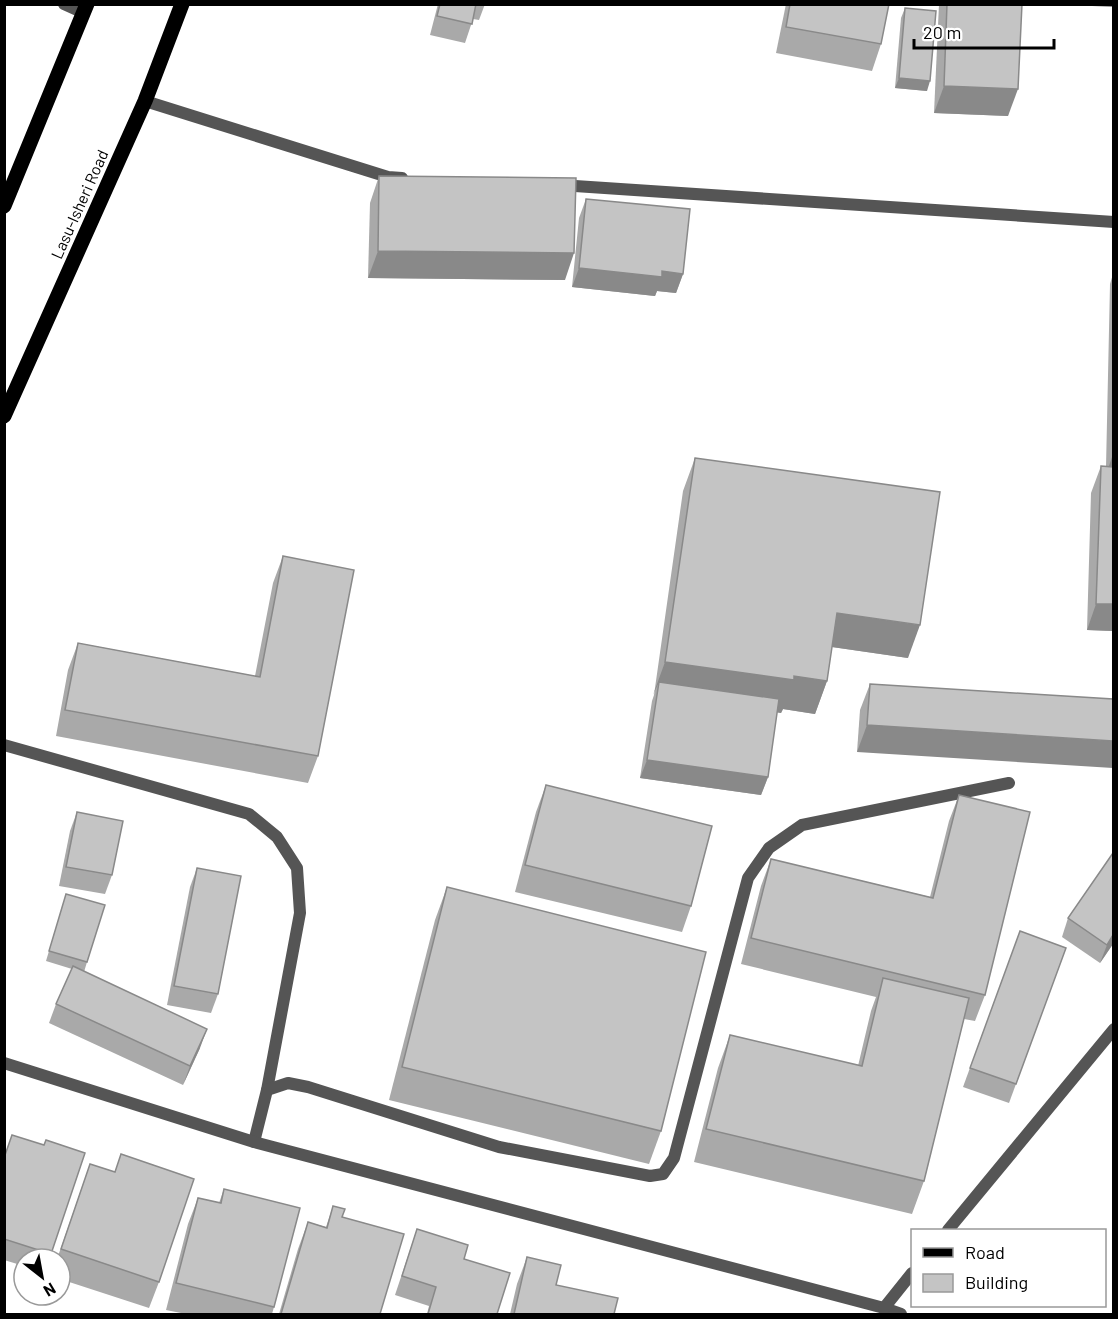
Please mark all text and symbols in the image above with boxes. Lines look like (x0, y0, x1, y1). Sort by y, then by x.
scale bar (914, 12, 1054, 50)
text: 20 m (923, 21, 961, 43)
street label: Lasu-Isheri Road (46, 147, 112, 261)
legend (911, 1229, 1106, 1307)
text: Road (965, 1241, 1005, 1263)
north arrow (12, 1247, 72, 1307)
text: Building (965, 1271, 1028, 1293)
text: N (41, 1279, 59, 1301)

